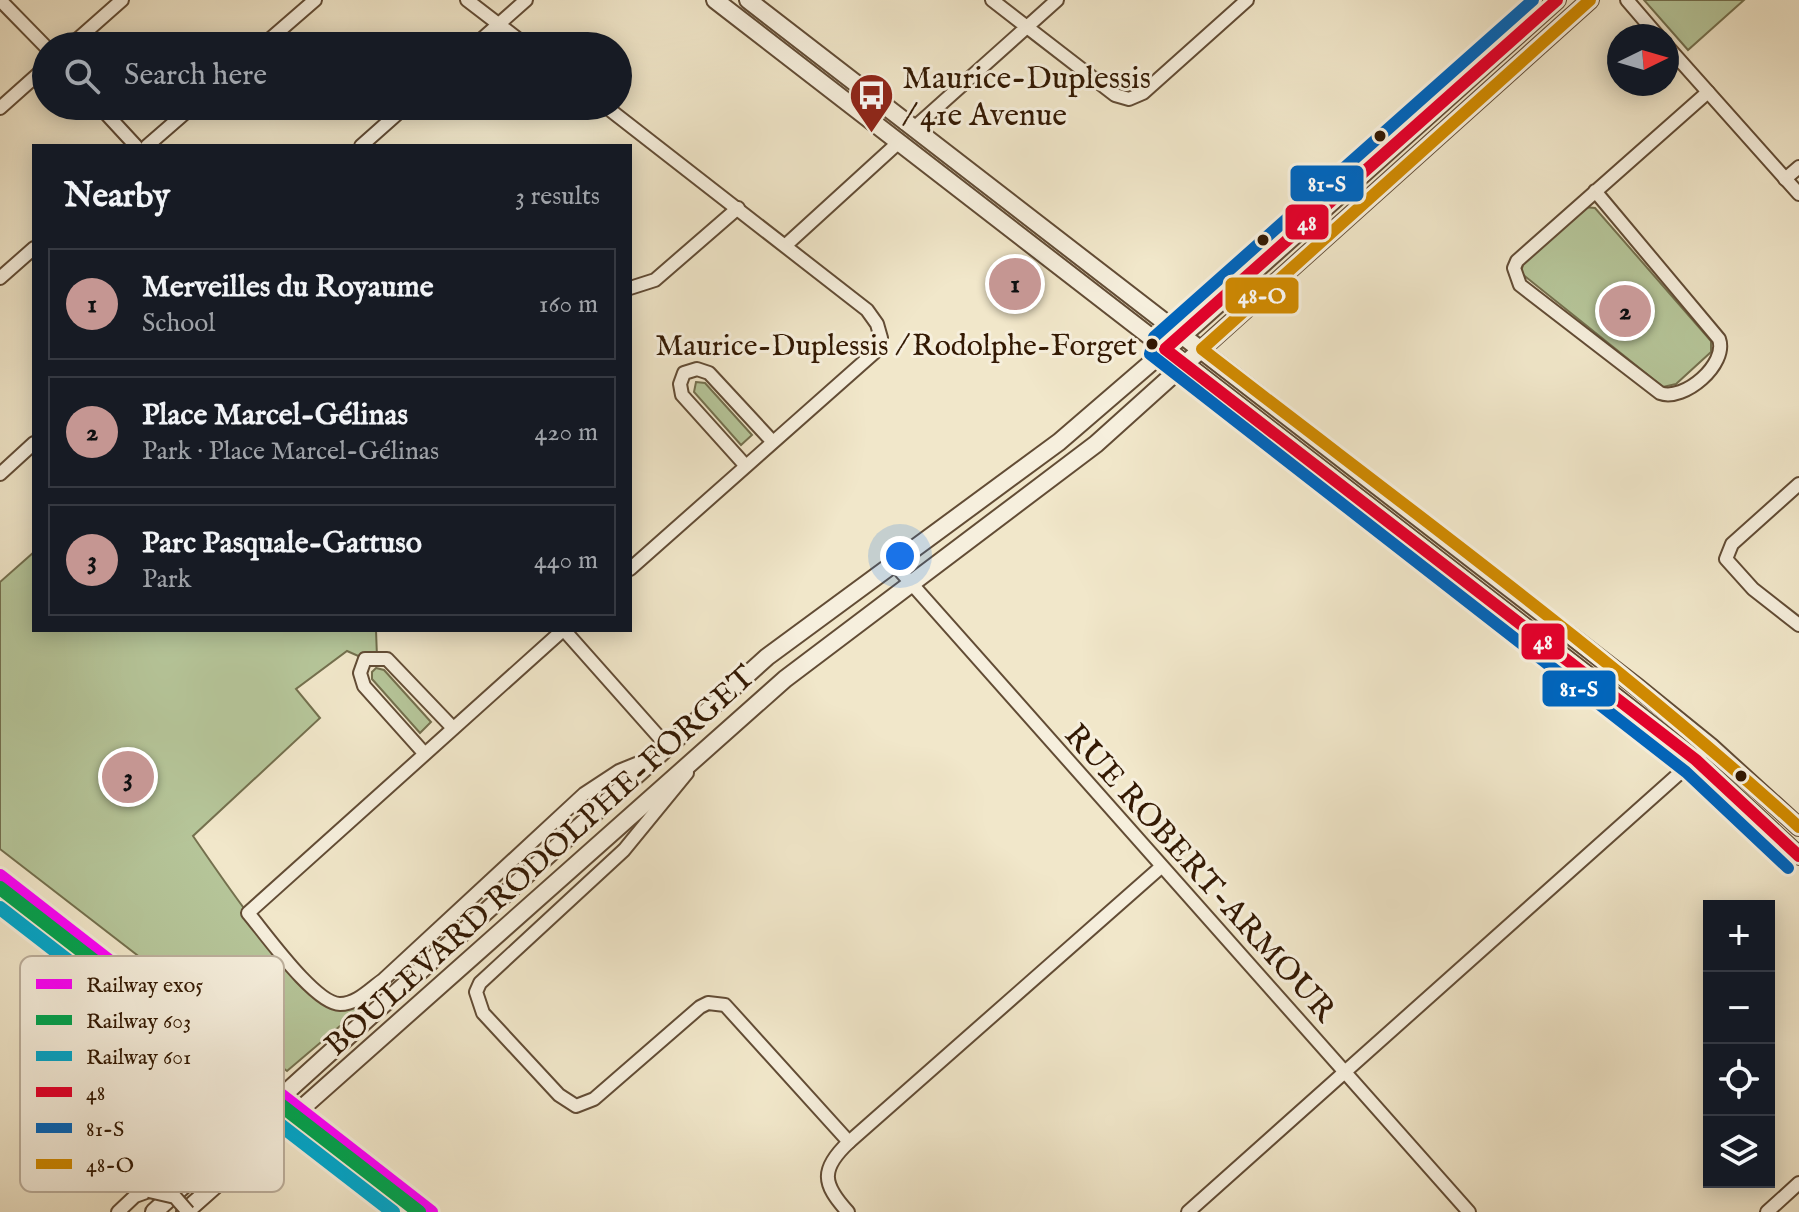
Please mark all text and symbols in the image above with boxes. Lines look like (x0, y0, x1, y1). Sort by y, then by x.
north arrow (1607, 24, 1679, 96)
search box (32, 32, 632, 120)
icon: search (60, 54, 104, 98)
text: Search here (124, 57, 267, 95)
place label: Maurice-Duplessis / 41e Avenue (902, 59, 1151, 137)
bus stop icon: Maurice-Duplessis / 41e Avenue (847, 71, 895, 134)
unlabelled marker (1372, 128, 1388, 144)
line badge: 81-S (1289, 164, 1365, 203)
text: 81-S (1308, 171, 1346, 199)
text: Nearby (64, 175, 170, 218)
text: 3 results (515, 180, 600, 213)
line badge: 48 (1284, 203, 1330, 241)
text: 48 (1297, 210, 1317, 238)
unlabelled marker (1255, 232, 1271, 248)
pin: 1 (989, 254, 1041, 314)
text: Merveilles du Royaume (142, 269, 433, 307)
line badge: 48-O (1224, 276, 1300, 315)
pin: 2 (1599, 281, 1651, 341)
text: 48-O (1238, 283, 1286, 311)
text: 1 (87, 288, 97, 321)
text: 160 m (539, 288, 598, 321)
text: School (142, 307, 215, 340)
place label: Maurice-Duplessis / Rodolphe-Forget (655, 328, 1137, 366)
marker: Maurice-Duplessis / Rodolphe-Forget (1144, 336, 1160, 352)
text: Place Marcel-Gélinas (142, 397, 408, 435)
text: 2 (86, 416, 98, 449)
text: 420 m (535, 416, 598, 449)
text: Park · Place Marcel-Gélinas (142, 435, 439, 468)
text: Parc Pasquale-Gattuso (142, 525, 422, 563)
your location (880, 536, 920, 576)
text: 3 (87, 544, 97, 577)
text: 440 m (534, 544, 598, 577)
text: Park (142, 563, 191, 596)
line badge: 48 (1520, 622, 1566, 661)
text: 48 (1533, 629, 1553, 657)
street label: BOULEVARD RODOLPHE-FORGET (317, 657, 764, 1066)
line badge: 81-S (1541, 669, 1617, 708)
text: 81-S (1560, 676, 1598, 704)
street label: RUE ROBERT-ARMOUR (1054, 716, 1345, 1033)
pin: 3 (102, 747, 154, 807)
unlabelled marker (1733, 768, 1749, 784)
map controls (1703, 900, 1775, 1188)
button: + (1703, 900, 1775, 972)
legend (20, 956, 284, 1192)
text: Railway exo5 (86, 972, 203, 1000)
button: − (1703, 972, 1775, 1044)
text: Railway 603 (86, 1008, 191, 1036)
text: Railway 601 (86, 1044, 191, 1072)
button: locate (1703, 1044, 1775, 1116)
text: 48 (86, 1080, 105, 1108)
text: 81-S (86, 1116, 124, 1144)
button: layers (1703, 1116, 1775, 1188)
text: 48-O (86, 1152, 134, 1180)

